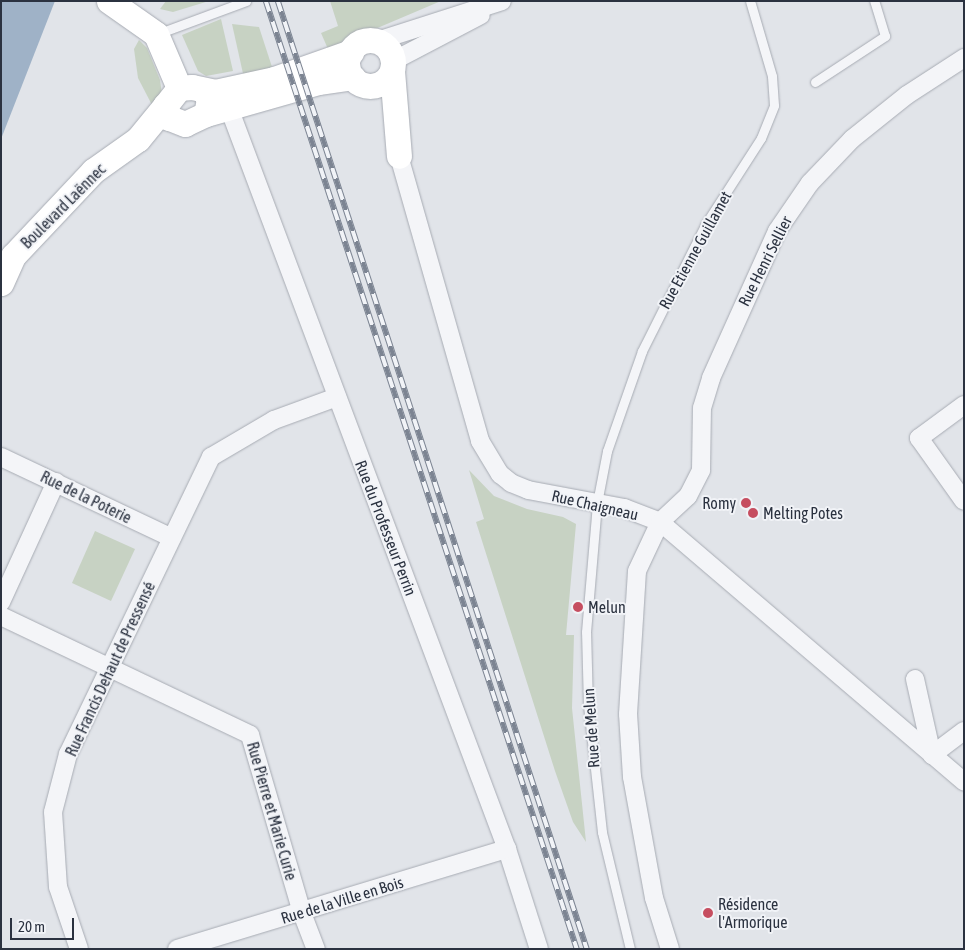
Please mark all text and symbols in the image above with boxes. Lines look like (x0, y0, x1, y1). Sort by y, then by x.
street label: Boulevard Laënnec (17, 160, 109, 252)
street label: Rue Etienne Guillamet (655, 188, 735, 312)
street label: Rue Henri Sellier (734, 213, 796, 309)
street label: Rue du Professeur Perrin (351, 458, 421, 598)
street label: Rue de la Poterie (37, 467, 135, 527)
street label: Rue Chaigneau (550, 486, 640, 524)
place label: Romy (702, 493, 736, 513)
marker: Romy (740, 497, 752, 509)
place label: Melting Potes (763, 503, 843, 523)
marker: Melting Potes (747, 507, 759, 519)
street label: Rue Francis Dehaut de Pressensé (61, 579, 159, 759)
place label: Melun (588, 597, 626, 617)
marker: Melun (572, 601, 584, 613)
street label: Rue de Melun (579, 687, 603, 769)
street label: Rue Pierre et Marie Curie (243, 740, 301, 882)
street label: Rue de la Ville en Bois (278, 872, 406, 928)
place label: Résidence l'Armorique (718, 894, 787, 932)
marker: Résidence l'Armorique (702, 907, 714, 919)
scale bar (12, 908, 76, 940)
text: 20 m (18, 918, 45, 935)

